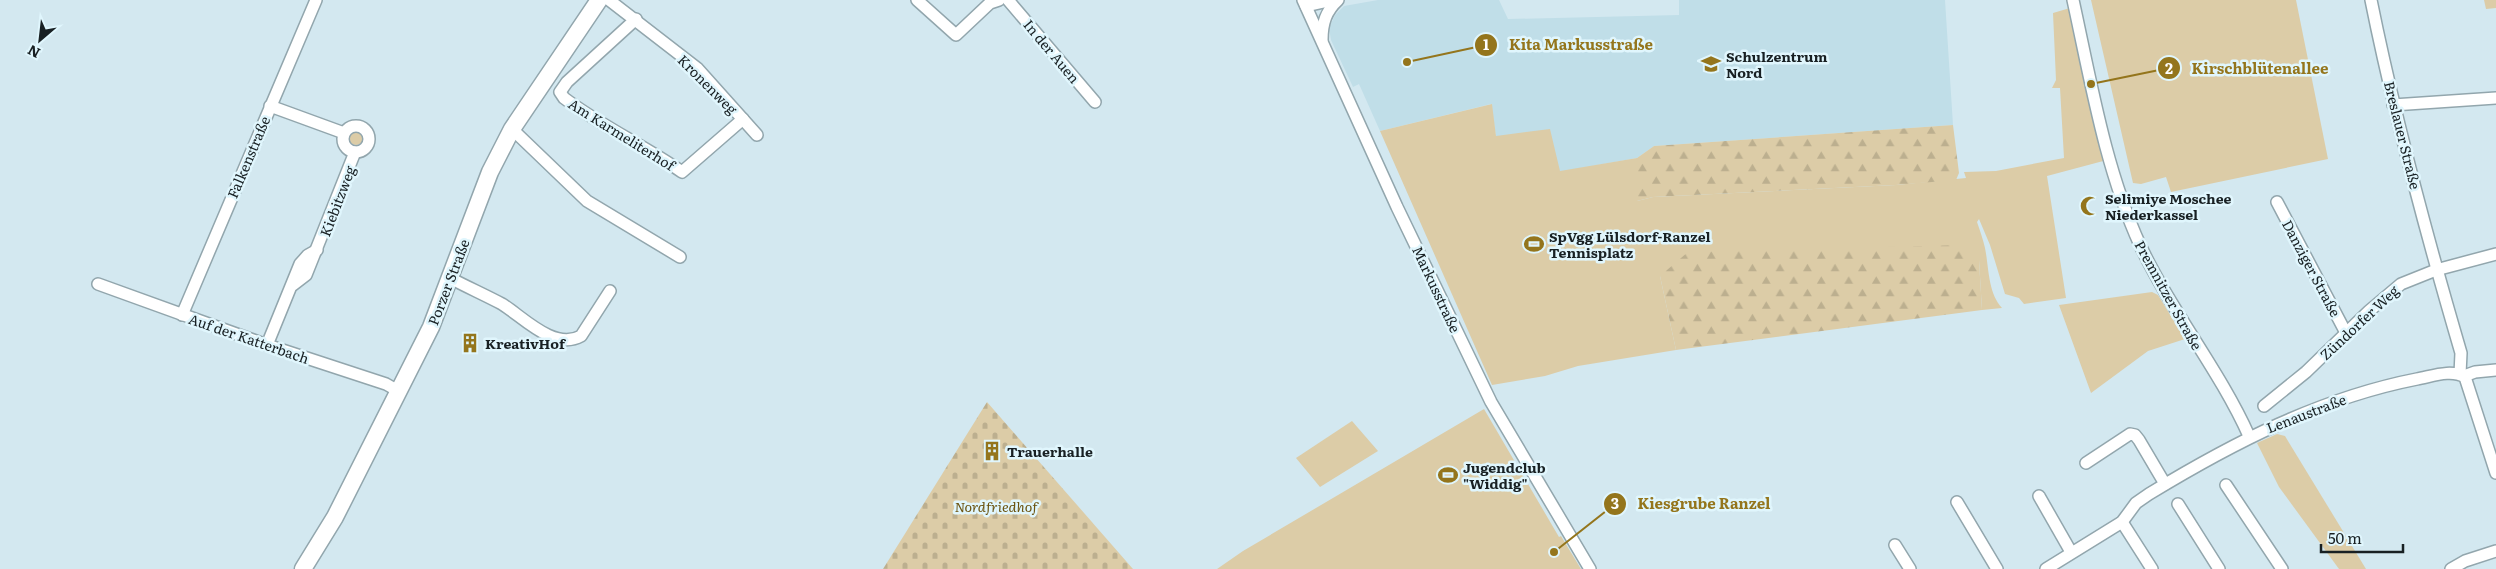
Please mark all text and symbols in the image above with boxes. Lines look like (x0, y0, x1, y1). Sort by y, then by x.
north arrow (15, 15, 65, 65)
street label: In der Auen (1019, 15, 1085, 87)
callout: Kita Markusstraße (1474, 30, 1663, 60)
text: 1 (1483, 32, 1489, 55)
text: Kita Markusstraße (1509, 32, 1654, 55)
text: N (23, 41, 43, 64)
place label: Schulzentrum Nord (1726, 46, 1828, 82)
street label: Kronenweg (674, 50, 742, 118)
school or university icon: Schulzentrum Nord (1700, 53, 1722, 75)
callout: Kirschblütenallee (2156, 53, 2339, 83)
text: 2 (2165, 56, 2173, 79)
text: Kirschblütenallee (2191, 56, 2329, 79)
street label: Breslauer Straße (2380, 79, 2426, 191)
street label: Am Karmeliterhof (565, 93, 680, 176)
street label: Falkenstraße (222, 113, 274, 201)
street label: Kiebitzweg (314, 163, 360, 239)
place label: Selimiye Moschee Niederkassel (2105, 188, 2232, 224)
mosque icon: Selimiye Moschee Niederkassel (2079, 195, 2101, 217)
street label: Danziger Straße (2278, 216, 2346, 320)
place label: SpVgg Lülsdorf-Ranzel Tennisplatz (1549, 226, 1711, 262)
sports icon: SpVgg Lülsdorf-Ranzel Tennisplatz (1523, 233, 1545, 255)
street label: Porzer Straße (422, 236, 474, 328)
street label: Premnitzer Straße (2131, 237, 2207, 353)
street label: Markusstraße (1408, 242, 1466, 336)
street label: Zündorfer Weg (2315, 280, 2403, 364)
street label: Auf der Katterbach (186, 308, 312, 368)
building icon: KreativHof (459, 332, 481, 354)
place label: KreativHof (485, 333, 567, 353)
street label: Lenaustraße (2263, 389, 2349, 437)
building icon: Trauerhalle (981, 440, 1003, 462)
place label: Trauerhalle (1007, 441, 1093, 461)
place label: Jugendclub "Widdig" (1463, 457, 1546, 493)
sports icon: Jugendclub "Widdig" (1437, 464, 1459, 486)
callout: Kiesgrube Ranzel (1602, 489, 1781, 519)
text: 3 (1611, 491, 1619, 514)
text: Kiesgrube Ranzel (1637, 491, 1771, 514)
park label: Nordfriedhof (954, 496, 1039, 516)
scale bar (2321, 522, 2404, 554)
text: 50 m (2328, 526, 2362, 549)

